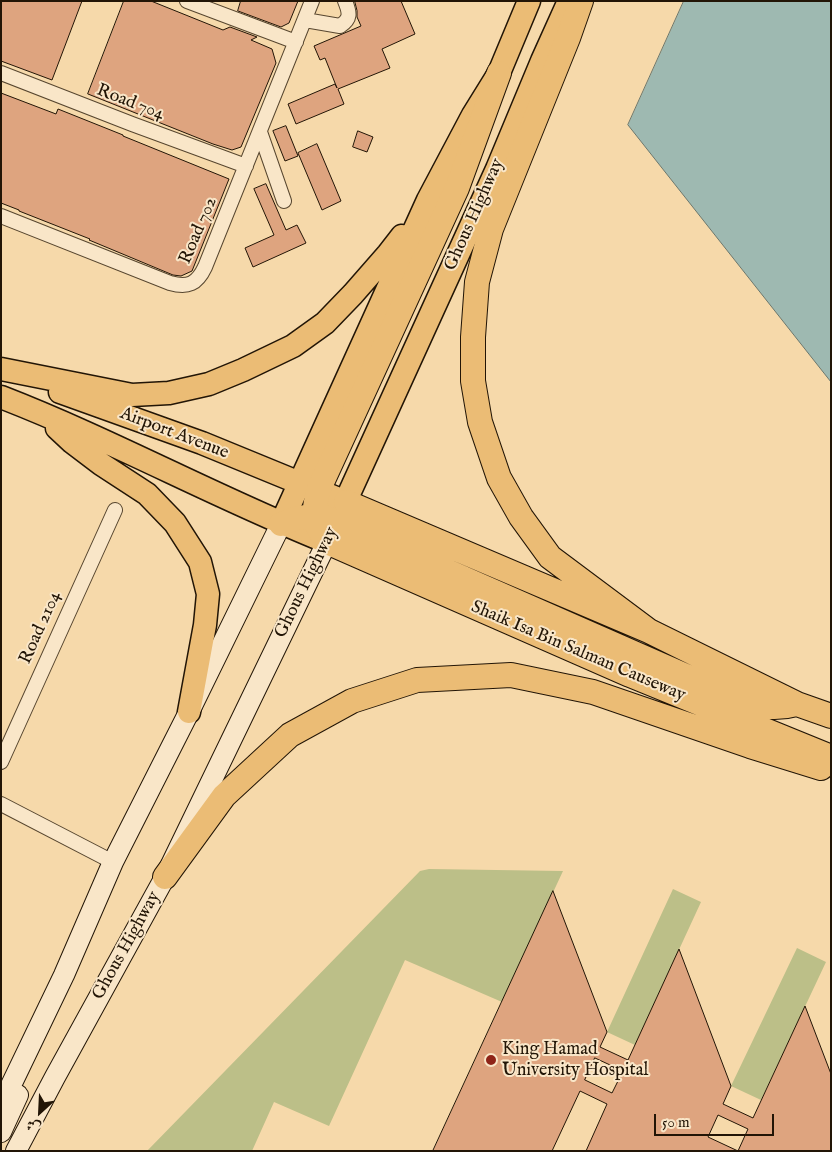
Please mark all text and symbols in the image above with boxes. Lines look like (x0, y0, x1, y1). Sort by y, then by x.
street label: Road 704 (93, 80, 167, 126)
street label: Ghous Highway (441, 155, 509, 275)
street label: Road 702 (175, 194, 223, 268)
street label: Airport Avenue (117, 403, 231, 465)
street label: Ghous Highway (271, 524, 343, 642)
street label: Road 2104 (15, 588, 67, 668)
street label: Shaik Isa Bin Salman Causeway (467, 597, 689, 707)
street label: Ghous Highway (88, 888, 166, 1004)
place label: King Hamad University Hospital (502, 1039, 648, 1082)
marker: King Hamad University Hospital (484, 1053, 498, 1067)
north arrow (15, 1087, 65, 1137)
scale bar (657, 1104, 777, 1136)
text: 50 m (662, 1113, 690, 1132)
text: ش (24, 1115, 44, 1137)

